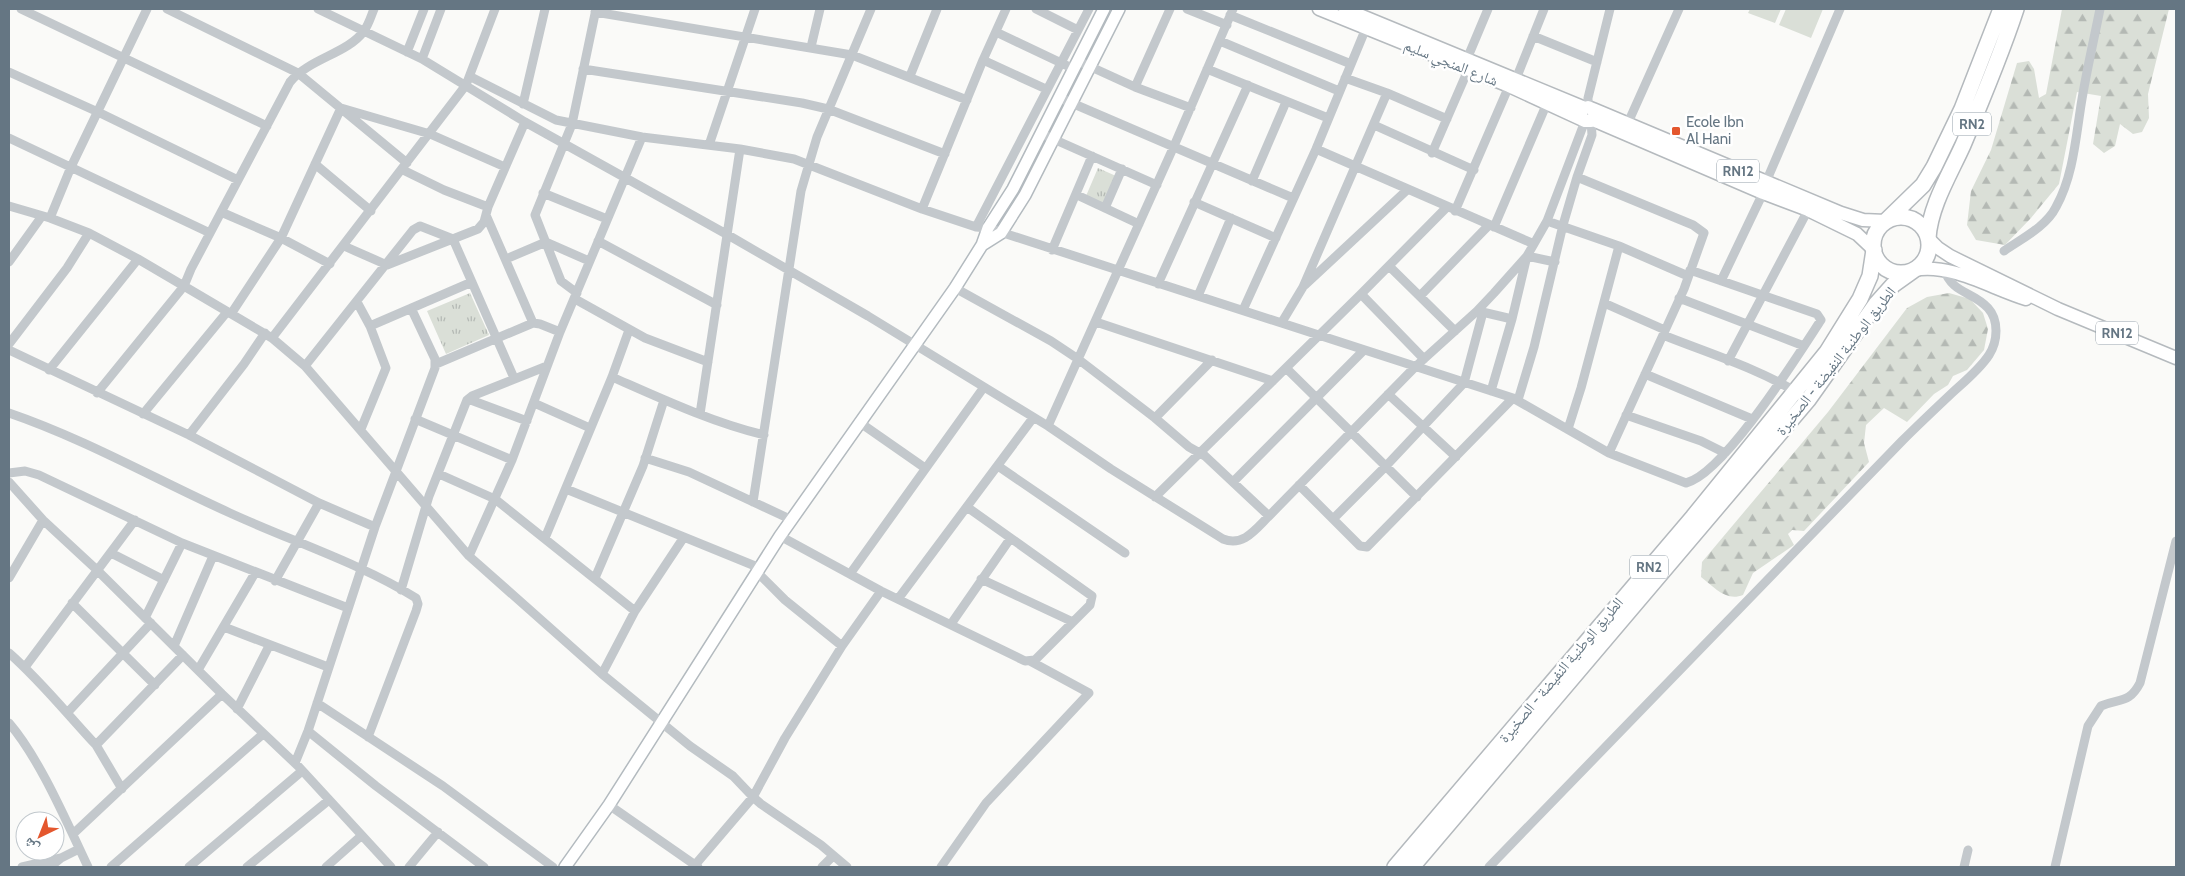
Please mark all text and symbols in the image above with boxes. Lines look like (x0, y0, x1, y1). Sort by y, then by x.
street label: شارع المنجي سليم (1400, 36, 1501, 93)
road number: RN2 (1953, 112, 1991, 136)
place label: Ecole Ibn Al Hani (1686, 113, 1744, 148)
marker: Ecole Ibn Al Hani (1670, 125, 1682, 137)
road number: RN12 (1717, 160, 1759, 182)
street label: الطريق الوطنية النفيضة - الصخيرة (1772, 283, 1900, 440)
road number: RN12 (2096, 322, 2138, 344)
road number: RN2 (1630, 556, 1668, 578)
street label: الطريق الوطنية النفيضة - الصخيرة (1495, 594, 1628, 747)
north arrow (15, 811, 65, 861)
text: ش (19, 834, 43, 857)

